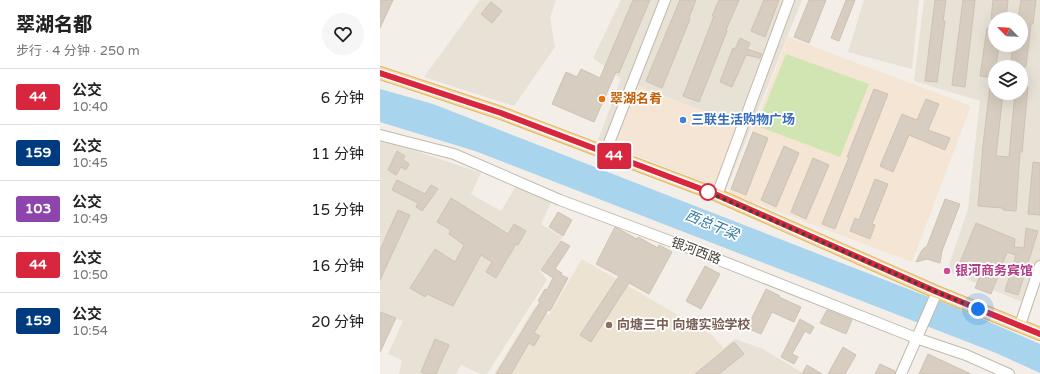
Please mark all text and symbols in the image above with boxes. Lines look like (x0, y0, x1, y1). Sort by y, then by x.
north arrow (988, 12, 1028, 52)
map controls (988, 12, 1028, 100)
button: heart (322, 13, 364, 55)
text: 翠湖名都 (16, 14, 92, 36)
text: 步行 · 4 分钟 · 250 m (16, 43, 140, 59)
button: layers (988, 60, 1028, 100)
text: 公交 (72, 81, 102, 99)
text: 44 (29, 88, 47, 105)
text: 6 分钟 (321, 89, 364, 107)
place label: 翠湖名肴 (610, 91, 662, 107)
marker: 翠湖名肴 (597, 94, 607, 104)
text: 10:40 (72, 99, 108, 115)
place label: 三联生活购物广场 (691, 112, 795, 128)
marker: 三联生活购物广场 (678, 115, 688, 125)
text: 公交 (72, 137, 102, 155)
line badge: 44 (596, 143, 632, 169)
text: 159 (25, 144, 51, 161)
text: 11 分钟 (311, 145, 364, 163)
text: 44 (605, 147, 623, 164)
text: 10:45 (72, 155, 108, 171)
unlabelled marker (699, 183, 717, 201)
text: 公交 (72, 193, 102, 211)
text: 103 (25, 200, 51, 217)
text: 15 分钟 (311, 201, 364, 219)
water label: 西总干梁 (683, 207, 743, 244)
text: 10:49 (72, 211, 108, 227)
street label: 银河西路 (669, 234, 723, 268)
text: 公交 (72, 249, 102, 267)
text: 44 (29, 256, 47, 273)
text: 16 分钟 (311, 257, 364, 275)
place label: 银河商务宾馆 (955, 263, 1033, 279)
marker: 银河商务宾馆 (942, 266, 952, 276)
text: 10:50 (72, 267, 108, 283)
your location (968, 299, 988, 319)
text: 公交 (72, 305, 102, 323)
text: 159 (25, 312, 51, 329)
text: 20 分钟 (311, 313, 364, 331)
place label: 向塘三中 向塘实验学校 (617, 317, 750, 333)
marker: 向塘三中 向塘实验学校 (604, 320, 614, 330)
text: 10:54 (72, 323, 108, 339)

